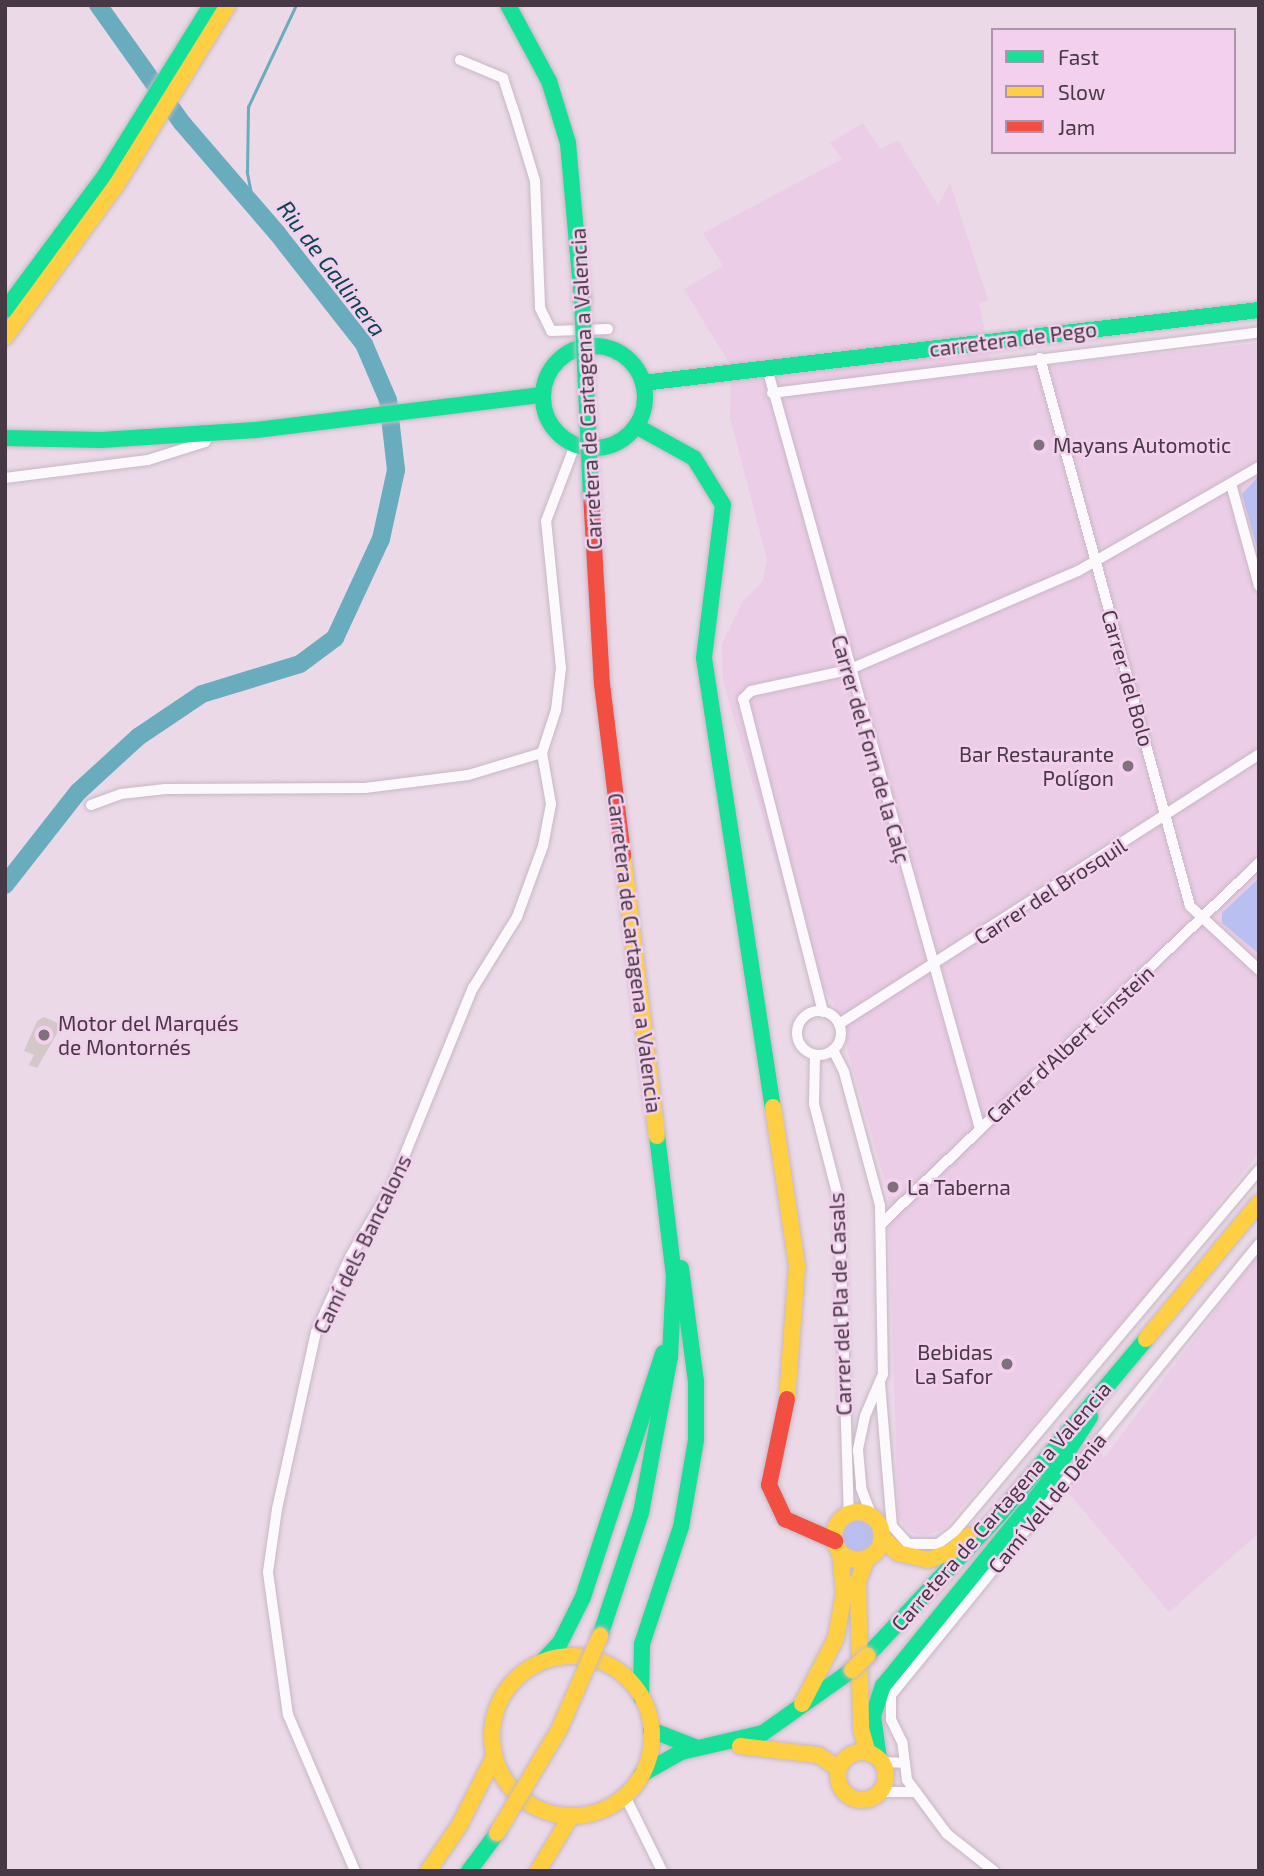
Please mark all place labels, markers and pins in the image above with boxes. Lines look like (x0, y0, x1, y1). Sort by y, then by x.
place label: Mayans Automotic (1053, 432, 1232, 458)
marker: Mayans Automotic (1031, 437, 1047, 453)
place label: Bar Restaurante Polígon (959, 741, 1114, 791)
marker: Bar Restaurante Polígon (1120, 758, 1136, 774)
place label: Motor del Marqués de Montornés (58, 1010, 240, 1060)
marker: Motor del Marqués de Montornés (36, 1027, 52, 1043)
place label: La Taberna (907, 1174, 1011, 1200)
marker: La Taberna (885, 1179, 901, 1195)
place label: Bebidas La Safor (915, 1339, 993, 1389)
marker: Bebidas La Safor (999, 1356, 1015, 1372)

